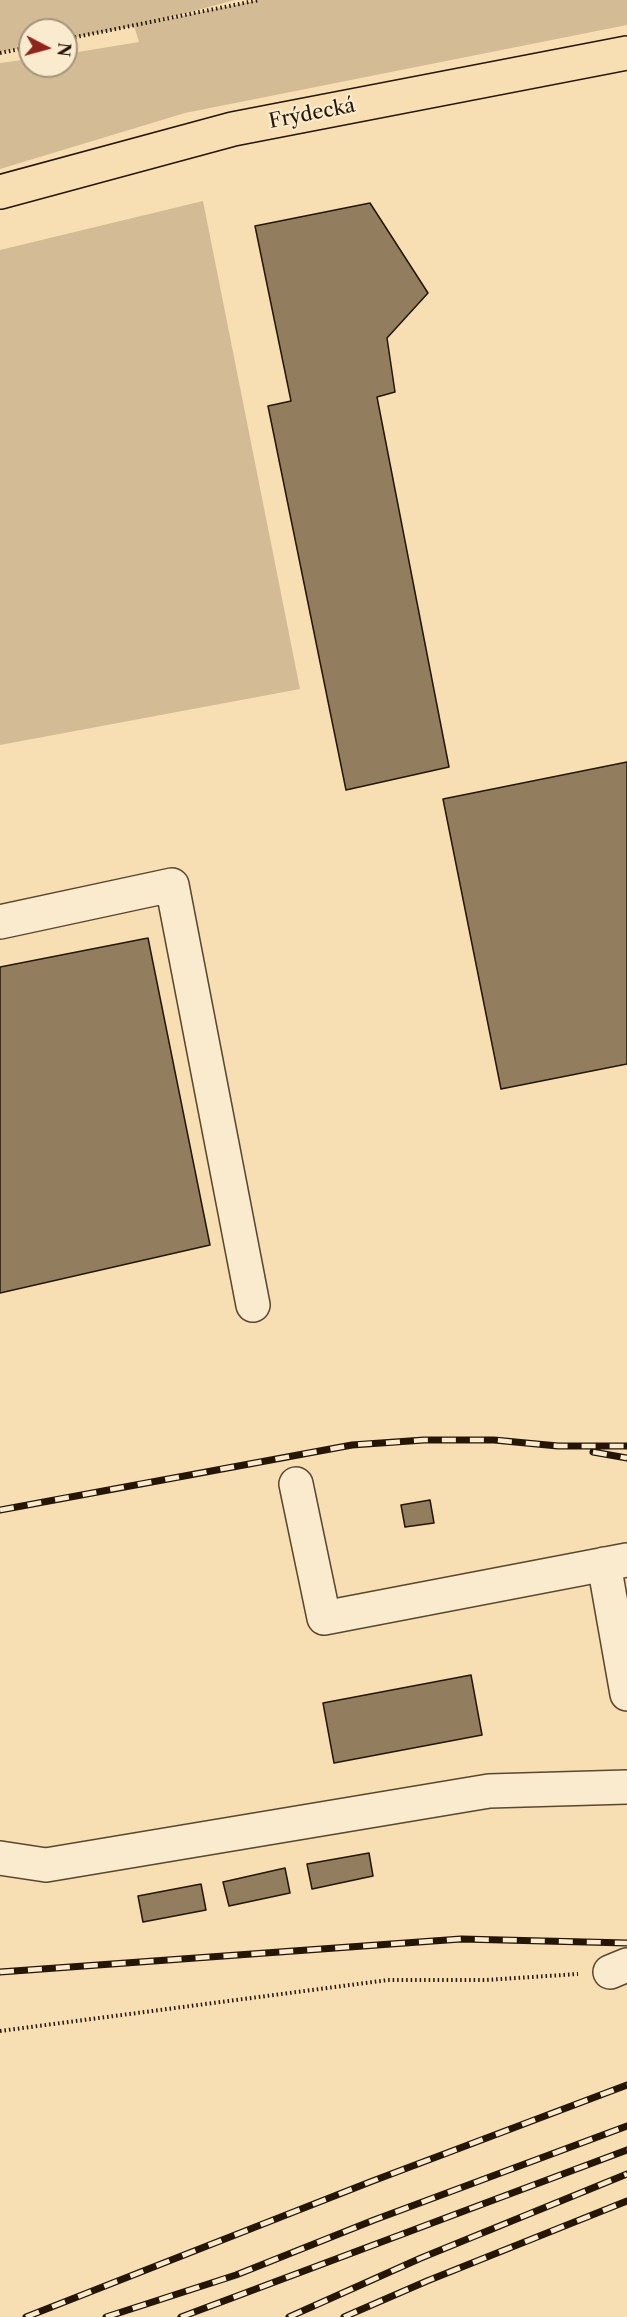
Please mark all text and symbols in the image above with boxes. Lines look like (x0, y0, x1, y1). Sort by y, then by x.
north arrow (18, 18, 78, 78)
text: N (53, 42, 75, 58)
street label: Frýdecká (267, 94, 357, 134)

